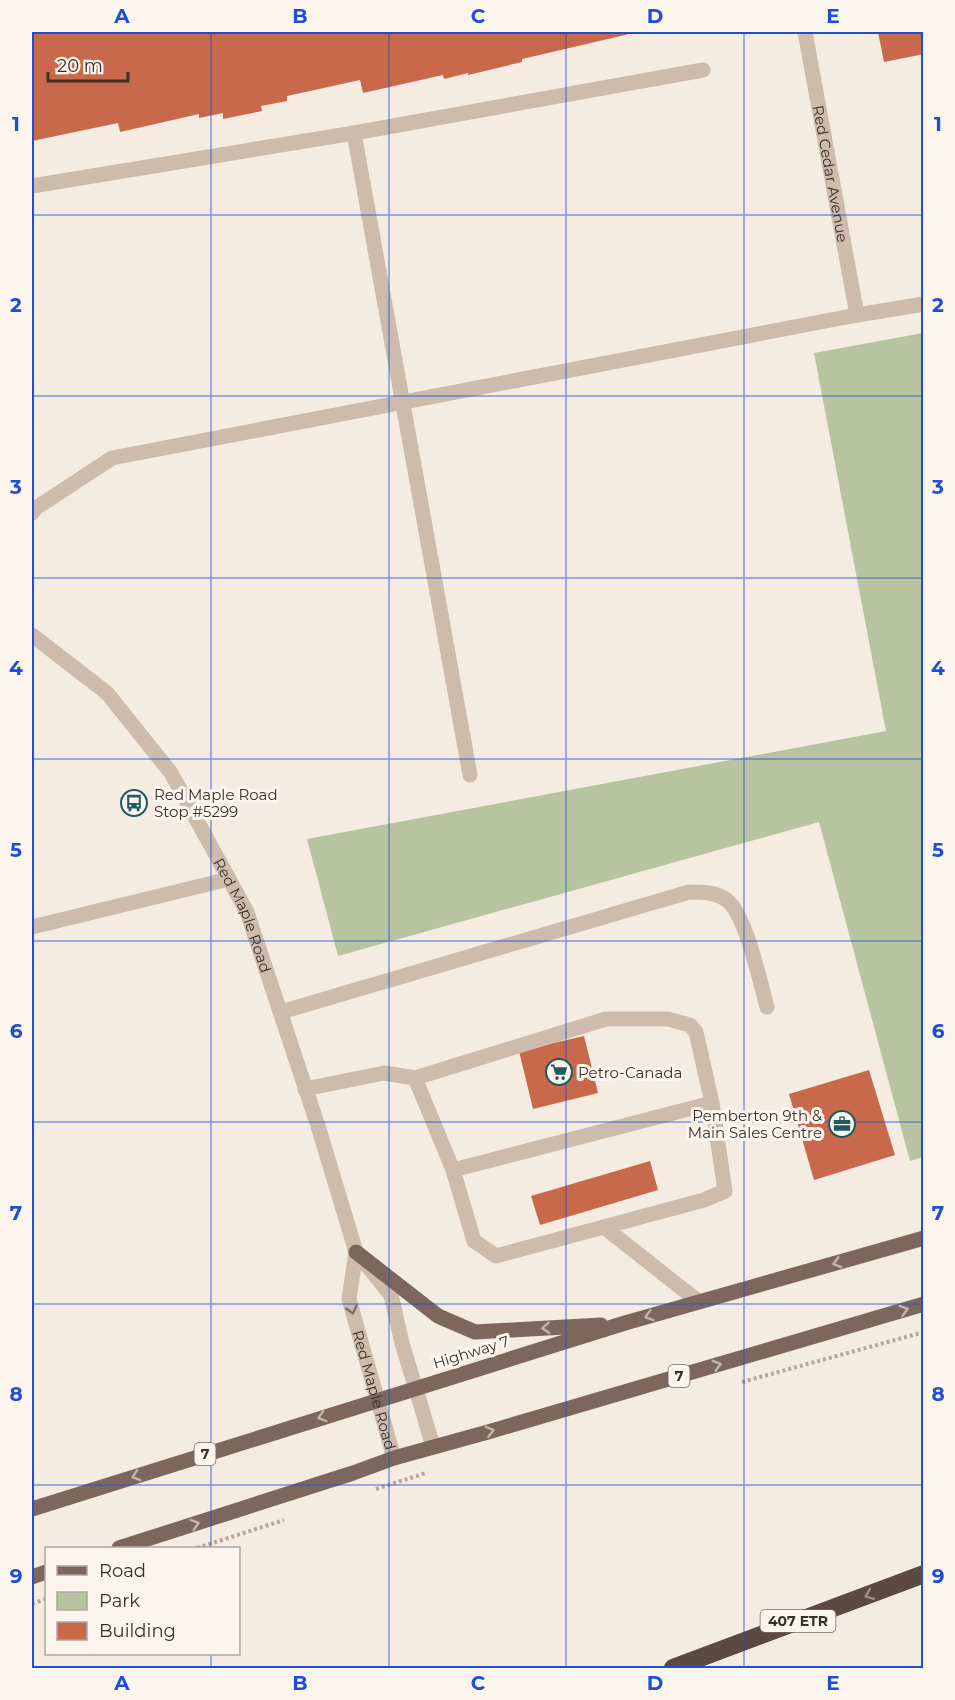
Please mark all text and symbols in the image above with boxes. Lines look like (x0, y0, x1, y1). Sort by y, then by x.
text: A (113, 4, 130, 28)
text: B (292, 4, 308, 28)
text: C (471, 4, 486, 28)
text: D (647, 4, 663, 28)
text: E (826, 4, 840, 28)
scale bar (48, 45, 128, 83)
text: 20 m (57, 55, 103, 77)
street label: Red Cedar Avenue (809, 104, 853, 244)
text: 1 (12, 112, 20, 136)
text: 1 (934, 112, 942, 136)
text: 2 (10, 293, 22, 317)
text: 2 (932, 293, 944, 317)
text: 3 (9, 475, 22, 499)
text: 3 (931, 475, 944, 499)
text: 4 (9, 656, 23, 680)
text: 4 (931, 656, 945, 680)
place label: Red Maple Road Stop #5299 (154, 785, 278, 821)
bus stop icon: Red Maple Road Stop #5299 (119, 788, 149, 818)
text: 5 (10, 838, 22, 862)
text: 5 (932, 838, 944, 862)
street label: Red Maple Road (210, 854, 276, 975)
text: 6 (10, 1019, 23, 1043)
text: 6 (932, 1019, 945, 1043)
supermarket icon: Petro-Canada (544, 1057, 574, 1087)
place label: Petro-Canada (578, 1063, 682, 1082)
place label: Pemberton 9th & Main Sales Centre (688, 1106, 822, 1142)
office icon: Pemberton 9th & Main Sales Centre (827, 1109, 857, 1139)
text: 7 (10, 1201, 22, 1225)
text: 7 (932, 1201, 944, 1225)
one-way arrow (832, 1256, 843, 1268)
one-way arrow (345, 1304, 358, 1314)
one-way arrow (898, 1305, 909, 1317)
one-way arrow (644, 1309, 655, 1321)
one-way arrow (541, 1321, 550, 1334)
street label: Red Maple Road (349, 1328, 401, 1452)
street label: Highway 7 (431, 1331, 512, 1373)
one-way arrow (712, 1359, 722, 1372)
road number: 7 (668, 1365, 690, 1387)
text: 8 (9, 1382, 23, 1406)
text: 8 (931, 1382, 945, 1406)
one-way arrow (317, 1410, 328, 1422)
one-way arrow (484, 1426, 495, 1438)
road number: 7 (194, 1443, 216, 1465)
one-way arrow (131, 1469, 142, 1481)
one-way arrow (189, 1519, 200, 1531)
legend (45, 1547, 240, 1655)
text: Road (99, 1560, 146, 1582)
text: 9 (10, 1564, 22, 1588)
text: 9 (932, 1564, 944, 1588)
one-way arrow (864, 1588, 875, 1600)
text: Park (99, 1590, 140, 1612)
road number: 407 ETR (760, 1610, 836, 1632)
text: Building (99, 1620, 176, 1642)
text: A (113, 1671, 130, 1695)
text: B (292, 1671, 308, 1695)
text: C (471, 1671, 486, 1695)
text: D (647, 1671, 663, 1695)
text: E (826, 1671, 840, 1695)

